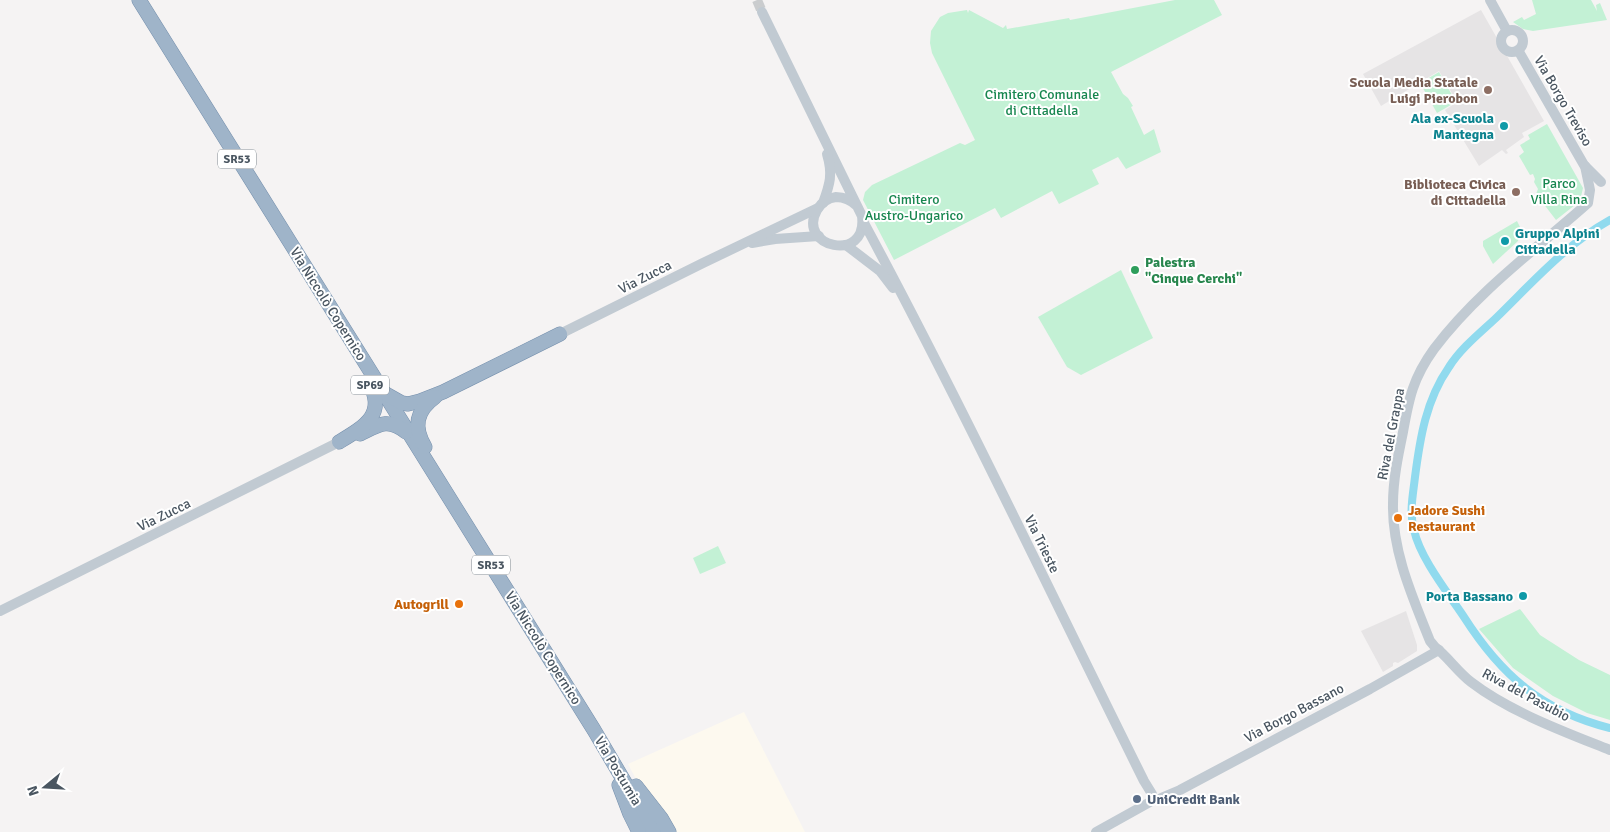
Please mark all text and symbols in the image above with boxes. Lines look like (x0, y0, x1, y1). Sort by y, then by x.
street label: Via Borgo Treviso (1530, 53, 1596, 149)
place label: Scuola Media Statale Luigi Pierobon (1350, 74, 1478, 107)
marker: Scuola Media Statale Luigi Pierobon (1482, 84, 1494, 96)
park label: Cimitero Comunale di Cittadella (985, 86, 1099, 119)
place label: Ala ex-Scuola Mantegna (1411, 110, 1494, 143)
marker: Ala ex-Scuola Mantegna (1498, 120, 1510, 132)
road number: SR53 (218, 150, 256, 168)
park label: Parco Villa Rina (1530, 175, 1588, 208)
place label: Biblioteca Civica di Cittadella (1404, 176, 1506, 209)
marker: Biblioteca Civica di Cittadella (1510, 186, 1522, 198)
park label: Cimitero Austro-Ungarico (865, 191, 963, 224)
place label: Gruppo Alpini Cittadella (1515, 225, 1600, 258)
marker: Gruppo Alpini Cittadella (1499, 235, 1511, 247)
street label: Via Niccolò Copernico (286, 244, 370, 364)
place label: Palestra "Cinque Cerchi" (1145, 254, 1242, 287)
street label: Via Zucca (616, 256, 674, 298)
marker: Palestra "Cinque Cerchi" (1129, 264, 1141, 276)
road number: SP69 (351, 376, 389, 394)
street label: Riva del Grappa (1374, 387, 1408, 481)
street label: Via Zucca (134, 495, 194, 535)
place label: Jadore Sushi Restaurant (1408, 502, 1485, 535)
street label: Via Trieste (1021, 512, 1063, 576)
marker: Jadore Sushi Restaurant (1392, 512, 1404, 524)
road number: SR53 (472, 556, 510, 574)
street label: Via Niccolò Copernico (501, 588, 585, 708)
place label: Porta Bassano (1426, 588, 1513, 605)
marker: Porta Bassano (1517, 590, 1529, 602)
place label: Autogrill (394, 596, 450, 613)
marker: Autogrill (453, 598, 465, 610)
street label: Riva del Pasubio (1479, 665, 1573, 725)
street label: Via Borgo Bassano (1241, 680, 1347, 746)
street label: Via Postumia (591, 733, 645, 809)
north arrow (20, 762, 70, 812)
text: N (24, 784, 43, 798)
place label: UniCredit Bank (1147, 791, 1241, 808)
marker: UniCredit Bank (1131, 793, 1143, 805)

